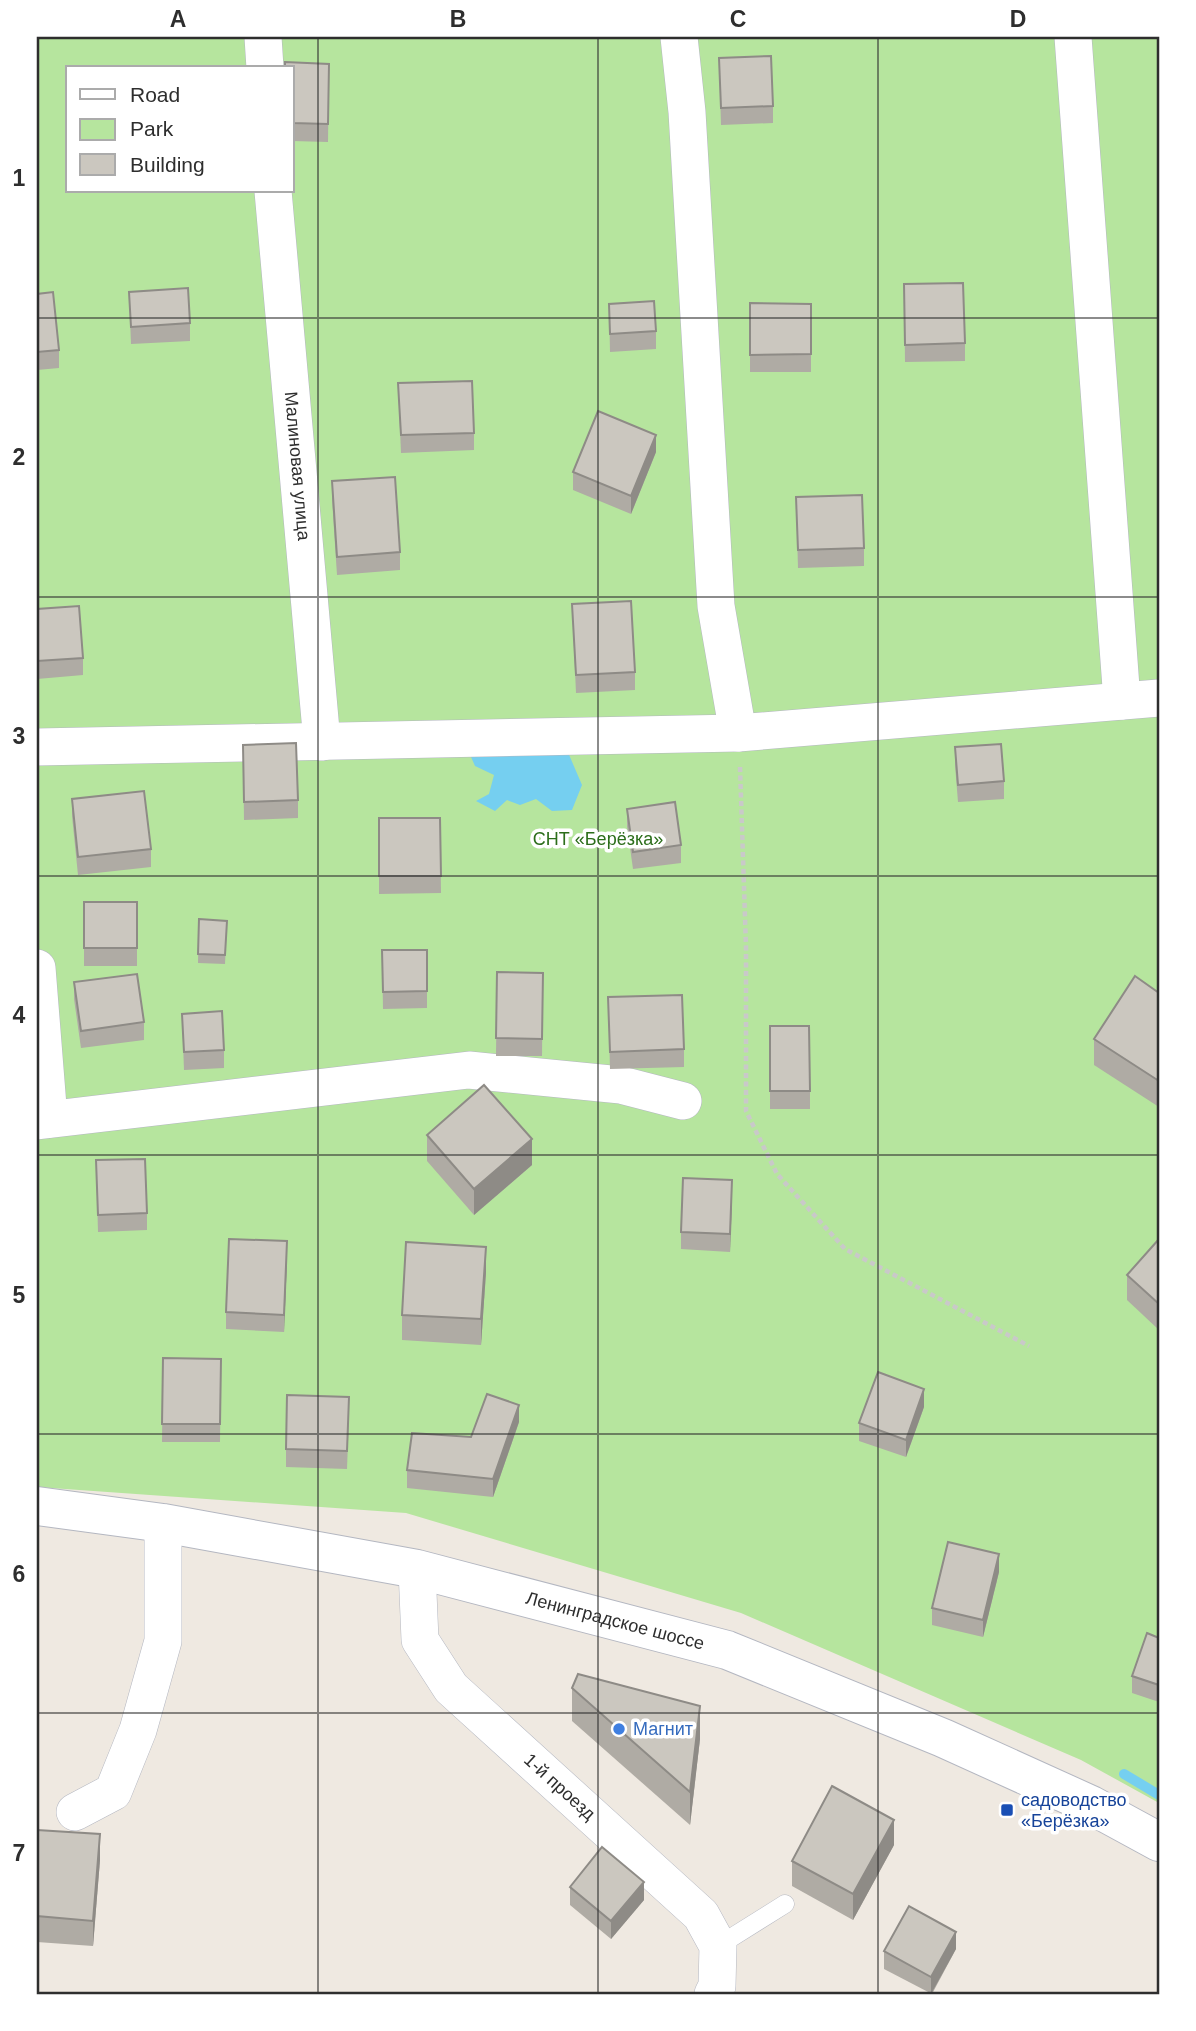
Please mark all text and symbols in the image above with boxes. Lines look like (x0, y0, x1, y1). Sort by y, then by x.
text: A (170, 6, 186, 32)
text: B (450, 6, 466, 32)
text: C (730, 6, 746, 32)
text: D (1010, 6, 1026, 32)
legend (66, 66, 294, 192)
text: Road (130, 83, 180, 106)
text: Park (130, 117, 174, 140)
text: Building (130, 153, 205, 176)
text: 1 (13, 165, 26, 191)
street label: Малиновая улица (281, 391, 314, 542)
text: 2 (13, 444, 25, 470)
text: 3 (13, 723, 25, 749)
park label: СНТ «Берёзка» (533, 829, 663, 849)
text: 4 (13, 1002, 26, 1028)
text: 5 (13, 1282, 26, 1308)
text: 6 (13, 1561, 25, 1587)
street label: Ленинградское шоссе (524, 1588, 706, 1654)
place label: Магнит (633, 1719, 693, 1739)
marker: Магнит (611, 1721, 627, 1737)
street label: 1-й проезд (520, 1749, 600, 1824)
place label: садоводство «Берёзка» (1021, 1790, 1127, 1831)
marker: садоводство «Берёзка» (999, 1802, 1015, 1818)
text: 7 (13, 1840, 25, 1866)

